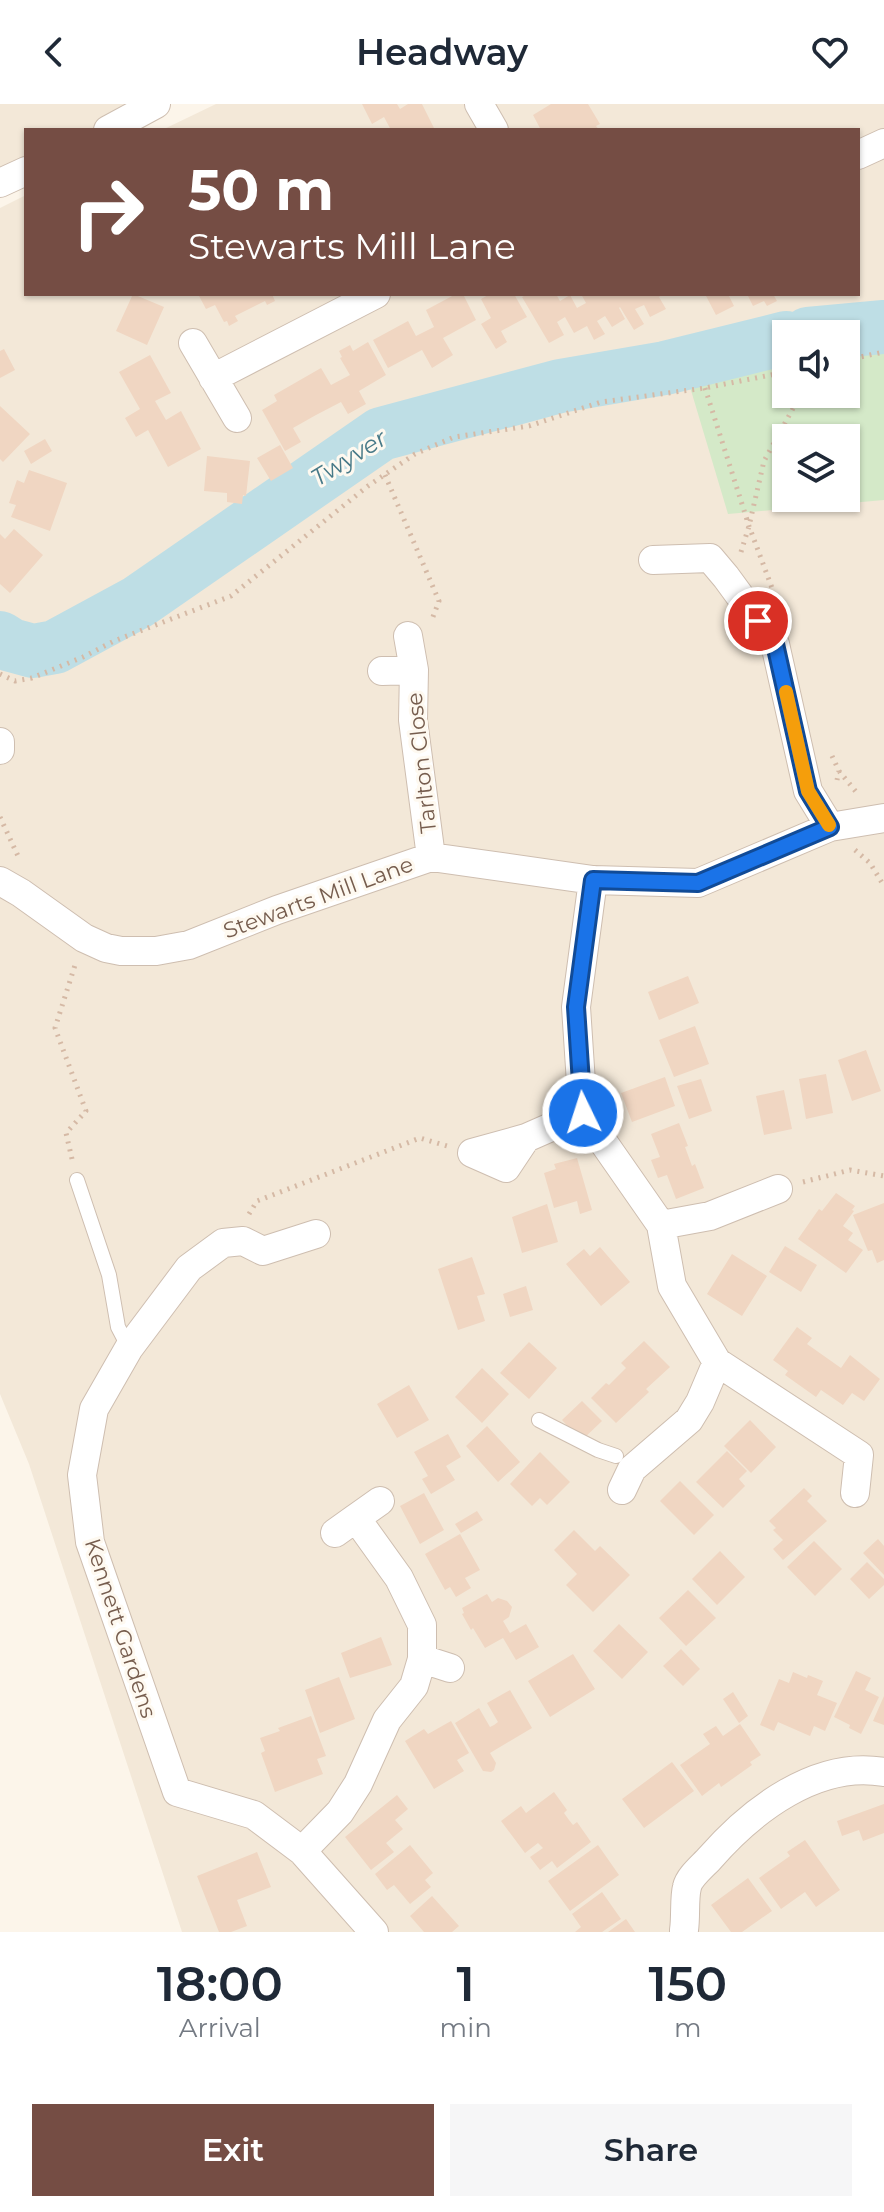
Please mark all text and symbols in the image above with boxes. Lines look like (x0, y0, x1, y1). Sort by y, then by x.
icon: back (32, 30, 76, 74)
text: Headway (356, 30, 528, 74)
icon: heart (808, 30, 852, 74)
text: 50 m (188, 156, 334, 224)
icon: right (56, 160, 160, 264)
text: Stewarts Mill Lane (188, 224, 516, 268)
map controls (772, 320, 860, 512)
button: sound (772, 320, 860, 408)
water label: Twyver (306, 422, 393, 492)
button: layers (772, 424, 860, 512)
pin (724, 587, 792, 655)
icon: arrive (736, 599, 780, 643)
street label: Tarlton Close (401, 691, 442, 835)
street label: Stewarts Mill Lane (219, 851, 417, 944)
position arrow (541, 1071, 625, 1155)
street label: Kennett Gardens (79, 1535, 162, 1722)
text: 18:00 (157, 1955, 283, 2013)
text: 1 (456, 1955, 475, 2013)
text: 150 (649, 1955, 727, 2013)
text: Arrival (179, 2012, 261, 2044)
text: min (440, 2012, 492, 2044)
text: m (674, 2012, 702, 2044)
button: Exit (32, 2104, 434, 2196)
button: Share (450, 2104, 852, 2196)

